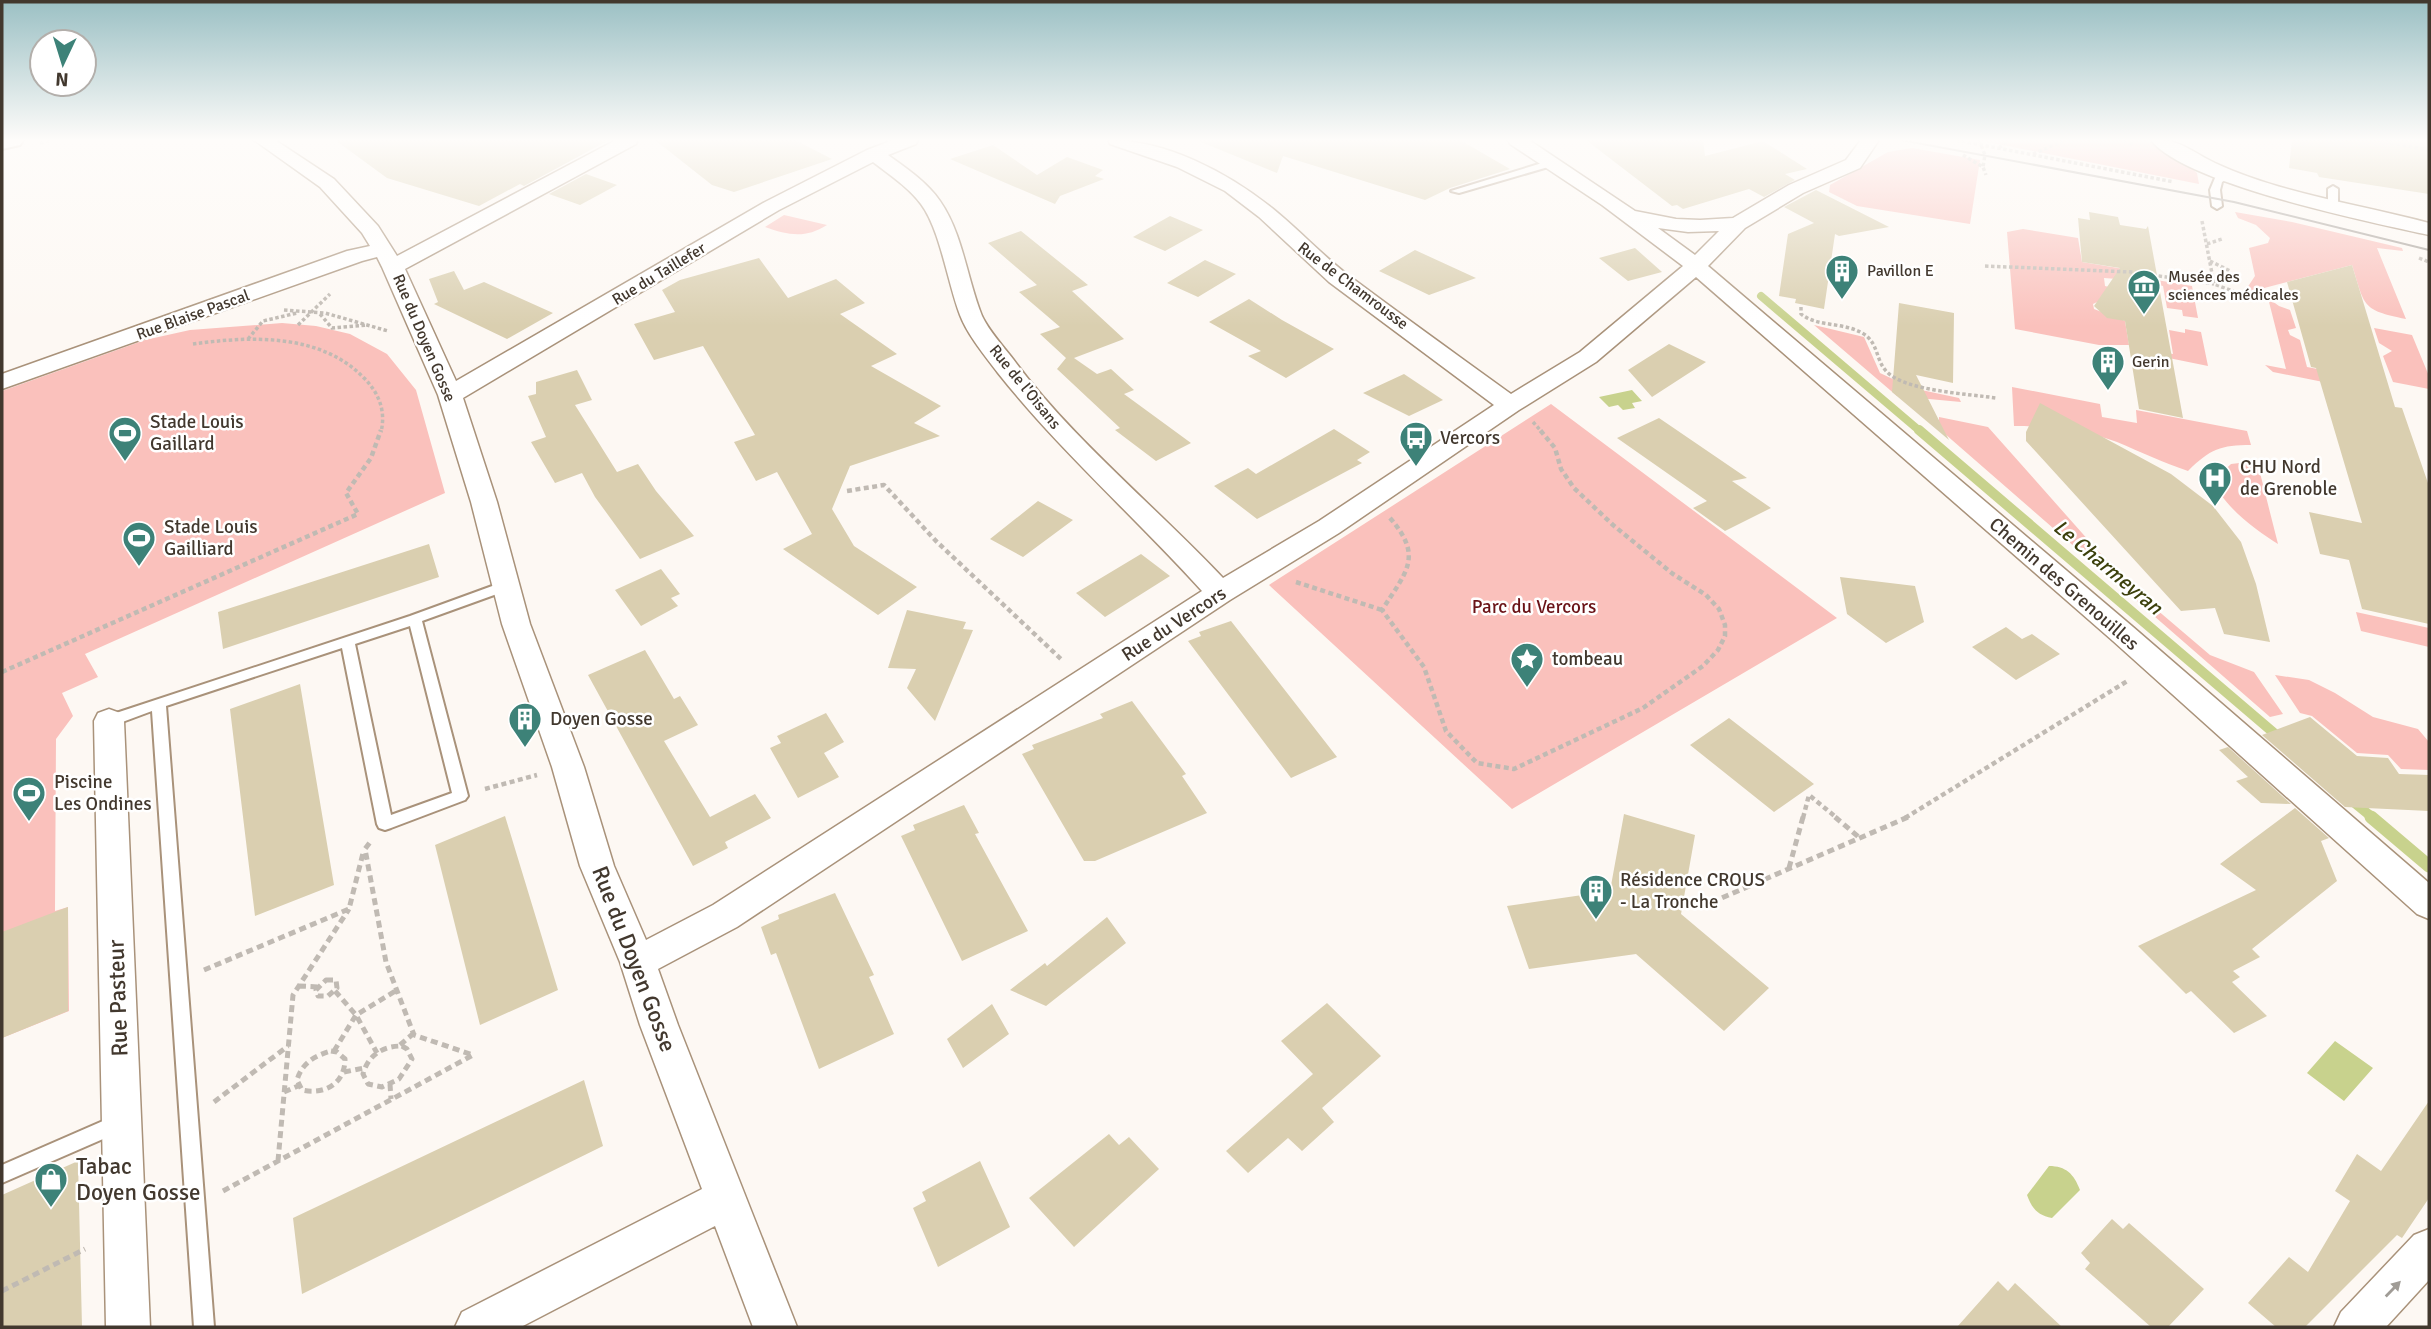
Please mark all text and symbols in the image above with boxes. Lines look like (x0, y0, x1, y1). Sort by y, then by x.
north arrow (28, 28, 98, 98)
text: N (54, 67, 69, 91)
street label: Rue du Taillefer (609, 238, 710, 310)
street label: Rue de Chamrousse (1294, 238, 1412, 334)
building icon: Pavillon E (1823, 252, 1861, 301)
place label: Pavillon E (1867, 261, 1934, 281)
museum icon: Musée des sciences médicales (2125, 267, 2163, 316)
place label: Musée des sciences médicales (2168, 267, 2298, 305)
street label: Rue du Doyen Gosse (388, 271, 460, 405)
street label: Rue Blaise Pascal (134, 285, 253, 345)
street label: Rue de l'Oisans (985, 341, 1065, 433)
building icon: Gerin (2089, 343, 2127, 392)
place label: Gerin (2132, 352, 2170, 372)
place label: Stade Louis Gaillard (150, 410, 244, 456)
sports icon: Stade Louis Gaillard (106, 414, 144, 463)
bus stop icon: Vercors (1397, 419, 1435, 468)
place label: Vercors (1440, 426, 1500, 450)
place label: CHU Nord de Grenoble (2240, 455, 2337, 501)
hospital icon: CHU Nord de Grenoble (2196, 459, 2234, 508)
street label: Chemin des Grenouilles (1984, 512, 2144, 656)
water label: Le Charmeyran (2048, 514, 2168, 621)
place label: Stade Louis Gailliard (164, 515, 258, 561)
sports icon: Stade Louis Gailliard (120, 519, 158, 568)
street label: Rue du Vercors (1117, 581, 1231, 667)
park label: Parc du Vercors (1472, 595, 1596, 619)
place icon: tombeau (1508, 640, 1546, 689)
place label: tombeau (1552, 647, 1623, 671)
building icon: Doyen Gosse (506, 700, 544, 749)
place label: Doyen Gosse (550, 707, 653, 731)
place label: Piscine Les Ondines (54, 770, 152, 816)
sports icon: Piscine Les Ondines (10, 774, 48, 823)
street label: Rue du Doyen Gosse (585, 862, 683, 1056)
place label: Résidence CROUS - La Tronche (1620, 868, 1765, 914)
building icon: Résidence CROUS - La Tronche (1577, 872, 1615, 921)
street label: Rue Pasteur (101, 938, 135, 1057)
place label: Tabac Doyen Gosse (76, 1152, 201, 1207)
shop icon: Tabac Doyen Gosse (32, 1160, 70, 1209)
one-way arrow (2384, 1281, 2400, 1298)

